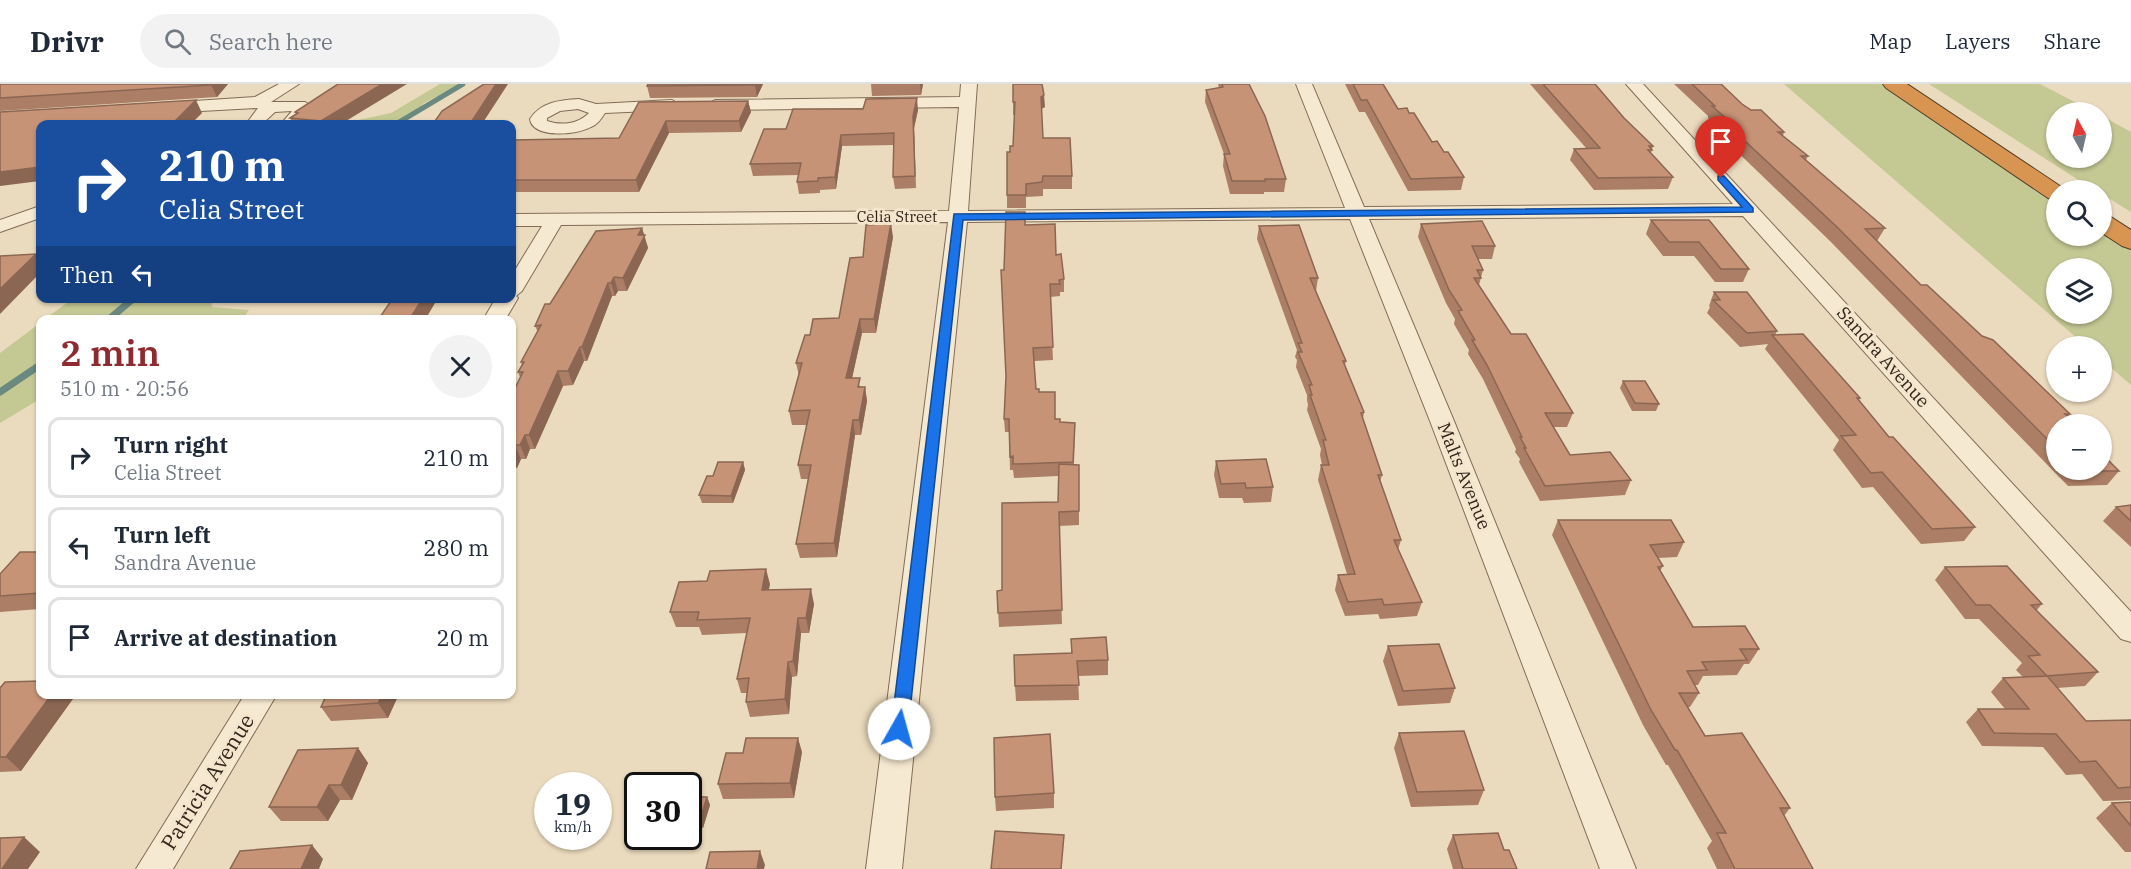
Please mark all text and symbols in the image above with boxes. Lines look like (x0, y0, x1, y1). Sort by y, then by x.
search box (140, 14, 560, 68)
text: Drivr (30, 23, 104, 60)
icon: search (161, 25, 194, 58)
text: Search here (209, 27, 333, 56)
text: Map (1869, 27, 1912, 55)
text: Layers (1945, 27, 2011, 55)
text: Share (2044, 27, 2101, 55)
north arrow (2046, 102, 2112, 168)
map controls (2046, 102, 2112, 480)
pin (1695, 116, 1746, 178)
icon: arrive (1704, 125, 1737, 158)
text: 210 m (159, 138, 285, 193)
icon: right (60, 144, 138, 222)
button: search (2046, 180, 2112, 246)
text: Celia Street (159, 191, 304, 226)
street label: Celia Street (857, 207, 937, 226)
icon: left (126, 258, 159, 291)
button: layers (2046, 258, 2112, 324)
text: Then (60, 260, 114, 289)
street label: Sandra Avenue (1832, 301, 1935, 412)
text: 2 min (60, 329, 160, 376)
button: close (429, 335, 492, 398)
button: + (2046, 336, 2112, 402)
text: 510 m · 20:56 (60, 375, 189, 402)
button: − (2046, 414, 2112, 480)
street label: Malts Avenue (1433, 419, 1496, 533)
text: Turn right (114, 430, 228, 459)
icon: right (63, 441, 96, 474)
text: 210 m (423, 443, 489, 472)
text: Celia Street (114, 459, 222, 486)
text: Turn left (114, 520, 210, 549)
icon: left (63, 531, 96, 564)
text: 280 m (423, 533, 489, 562)
text: Sandra Avenue (114, 549, 256, 576)
icon: arrive (63, 621, 96, 654)
text: Arrive at destination (114, 623, 337, 652)
text: 20 m (437, 623, 489, 652)
position arrow (867, 697, 931, 761)
street label: Patricia Avenue (154, 708, 260, 855)
speed limit sign: 30 (624, 772, 702, 850)
text: 19 (555, 784, 591, 823)
text: km/h (554, 817, 592, 836)

